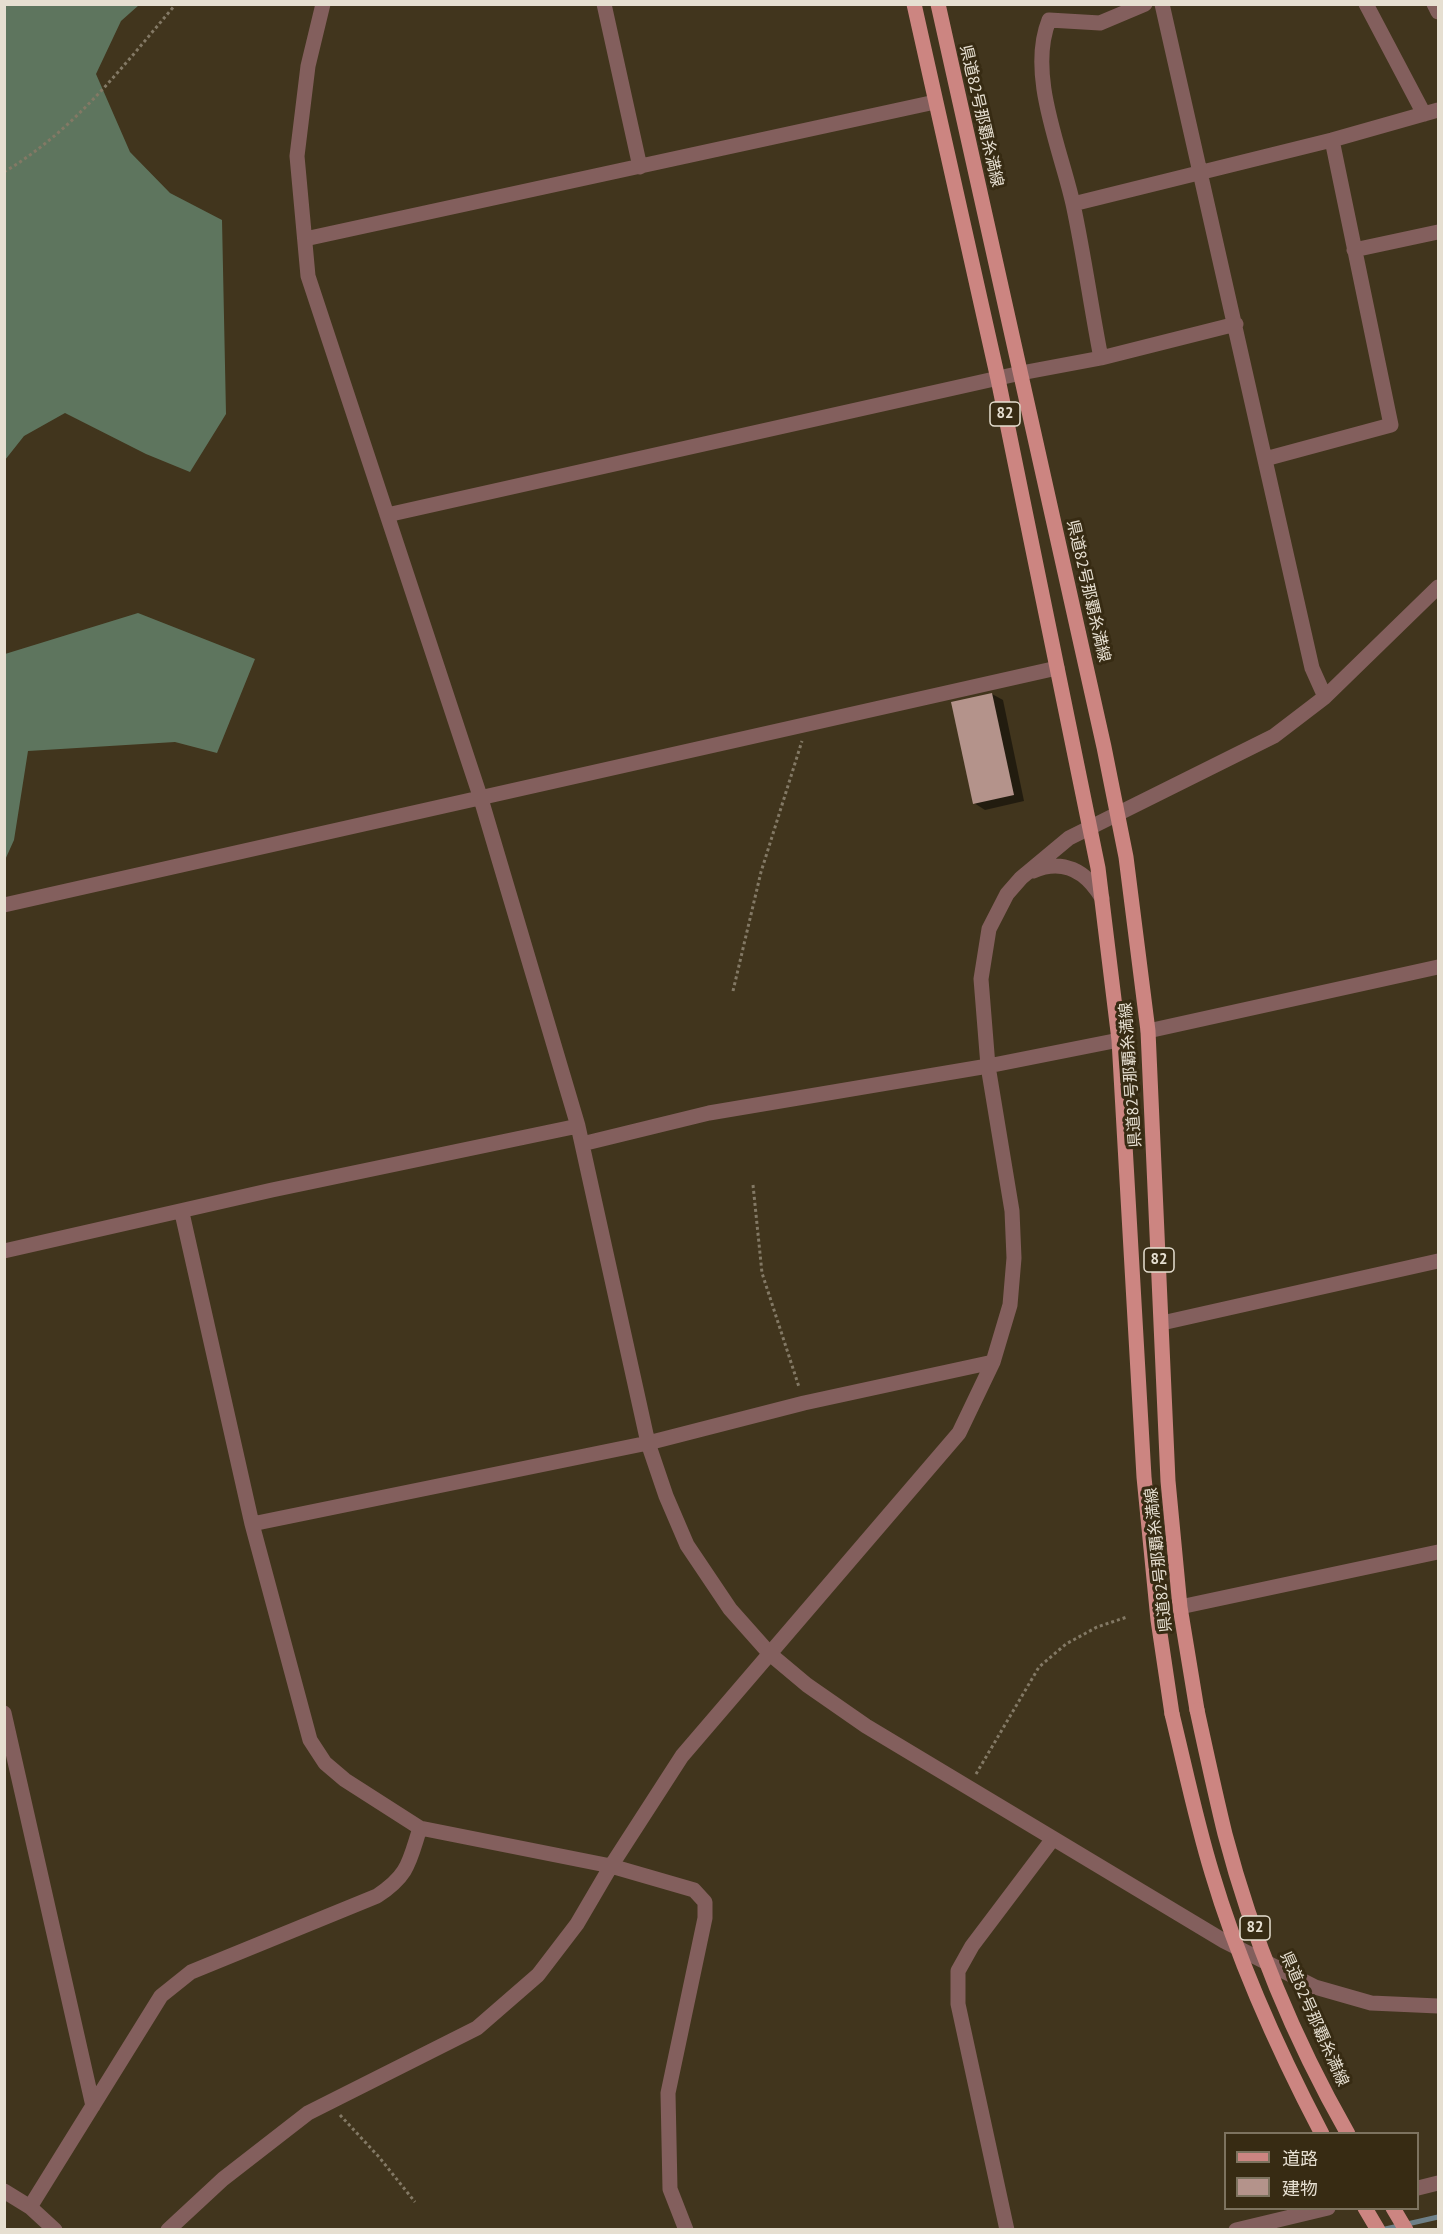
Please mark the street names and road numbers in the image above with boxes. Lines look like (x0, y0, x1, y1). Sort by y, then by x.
street label: 県道82号那覇糸満線 (955, 43, 1007, 189)
road number: 82 (990, 402, 1020, 426)
street label: 県道82号那覇糸満線 (1062, 518, 1114, 664)
street label: 県道82号那覇糸満線 (1116, 1002, 1146, 1148)
road number: 82 (1144, 1248, 1174, 1272)
street label: 県道82号那覇糸満線 (1142, 1487, 1176, 1633)
road number: 82 (1240, 1916, 1270, 1940)
street label: 県道82号那覇糸満線 (1276, 1949, 1352, 2089)

